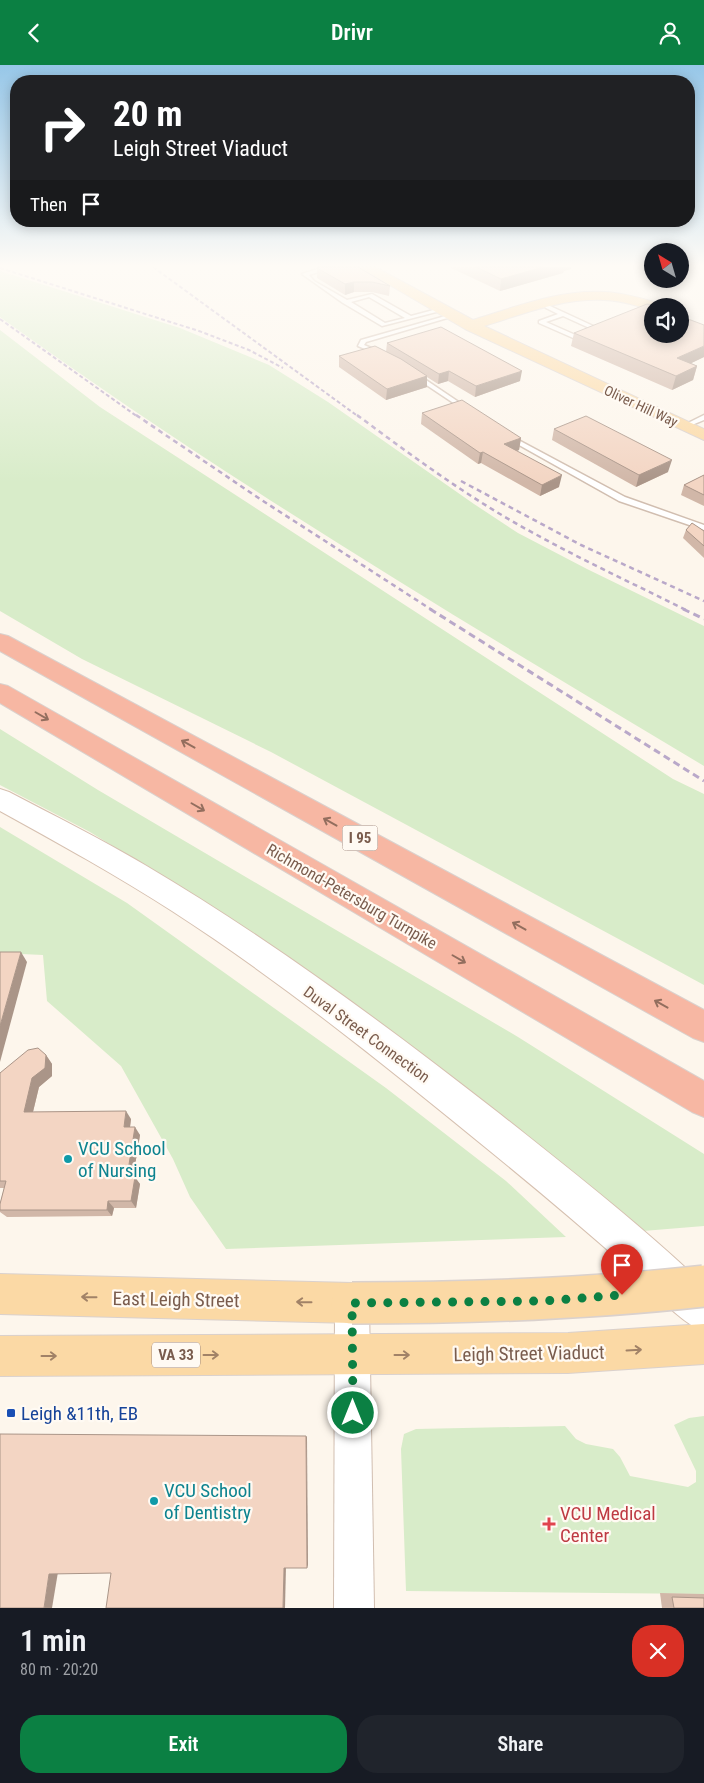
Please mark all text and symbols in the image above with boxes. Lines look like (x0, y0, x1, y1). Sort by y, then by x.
icon: back (20, 19, 48, 47)
icon: person (656, 19, 684, 47)
text: Drivr (331, 20, 373, 45)
text: 20 m (113, 94, 182, 135)
icon: right (30, 95, 95, 160)
text: Leigh Street Viaduct (113, 136, 288, 161)
icon: arrive (77, 190, 105, 218)
text: Then (30, 193, 67, 216)
north arrow (644, 243, 689, 287)
map controls (644, 243, 689, 343)
button: sound (644, 298, 689, 343)
street label: Oliver Hill Way (602, 382, 680, 430)
one-way arrow (35, 712, 49, 722)
one-way arrow (180, 739, 195, 749)
one-way arrow (190, 802, 204, 812)
one-way arrow (323, 817, 338, 827)
road number: I 95 (342, 825, 378, 851)
street label: Richmond-Petersburg Turnpike (263, 840, 440, 953)
one-way arrow (512, 920, 526, 930)
one-way arrow (452, 954, 466, 964)
street label: Duval Street Connection (300, 982, 434, 1087)
one-way arrow (654, 999, 669, 1008)
place label: VCU School of Nursing (78, 1137, 166, 1182)
marker: VCU School of Nursing (62, 1153, 74, 1165)
pin (601, 1244, 643, 1295)
icon: arrive (608, 1251, 636, 1279)
street label: East Leigh Street (112, 1287, 240, 1312)
one-way arrow (81, 1292, 97, 1301)
one-way arrow (296, 1297, 312, 1307)
street label: Leigh Street Viaduct (453, 1341, 605, 1366)
road number: VA 33 (152, 1343, 200, 1367)
one-way arrow (626, 1345, 642, 1354)
one-way arrow (202, 1350, 219, 1360)
one-way arrow (393, 1350, 409, 1360)
one-way arrow (40, 1351, 56, 1361)
position arrow (326, 1386, 378, 1438)
place label: Leigh &11th, EB (21, 1402, 138, 1425)
marker: Leigh &11th, EB (5, 1407, 17, 1419)
place label: VCU School of Dentistry (164, 1479, 252, 1524)
marker: VCU School of Dentistry (148, 1495, 160, 1507)
place label: VCU Medical Center (560, 1502, 656, 1547)
marker: VCU Medical Center (542, 1517, 556, 1531)
text: 1 min (20, 1623, 86, 1658)
button: close (632, 1625, 684, 1677)
text: 80 m · 20:20 (20, 1660, 98, 1679)
button: Exit (20, 1715, 347, 1773)
button: Share (357, 1715, 684, 1773)

